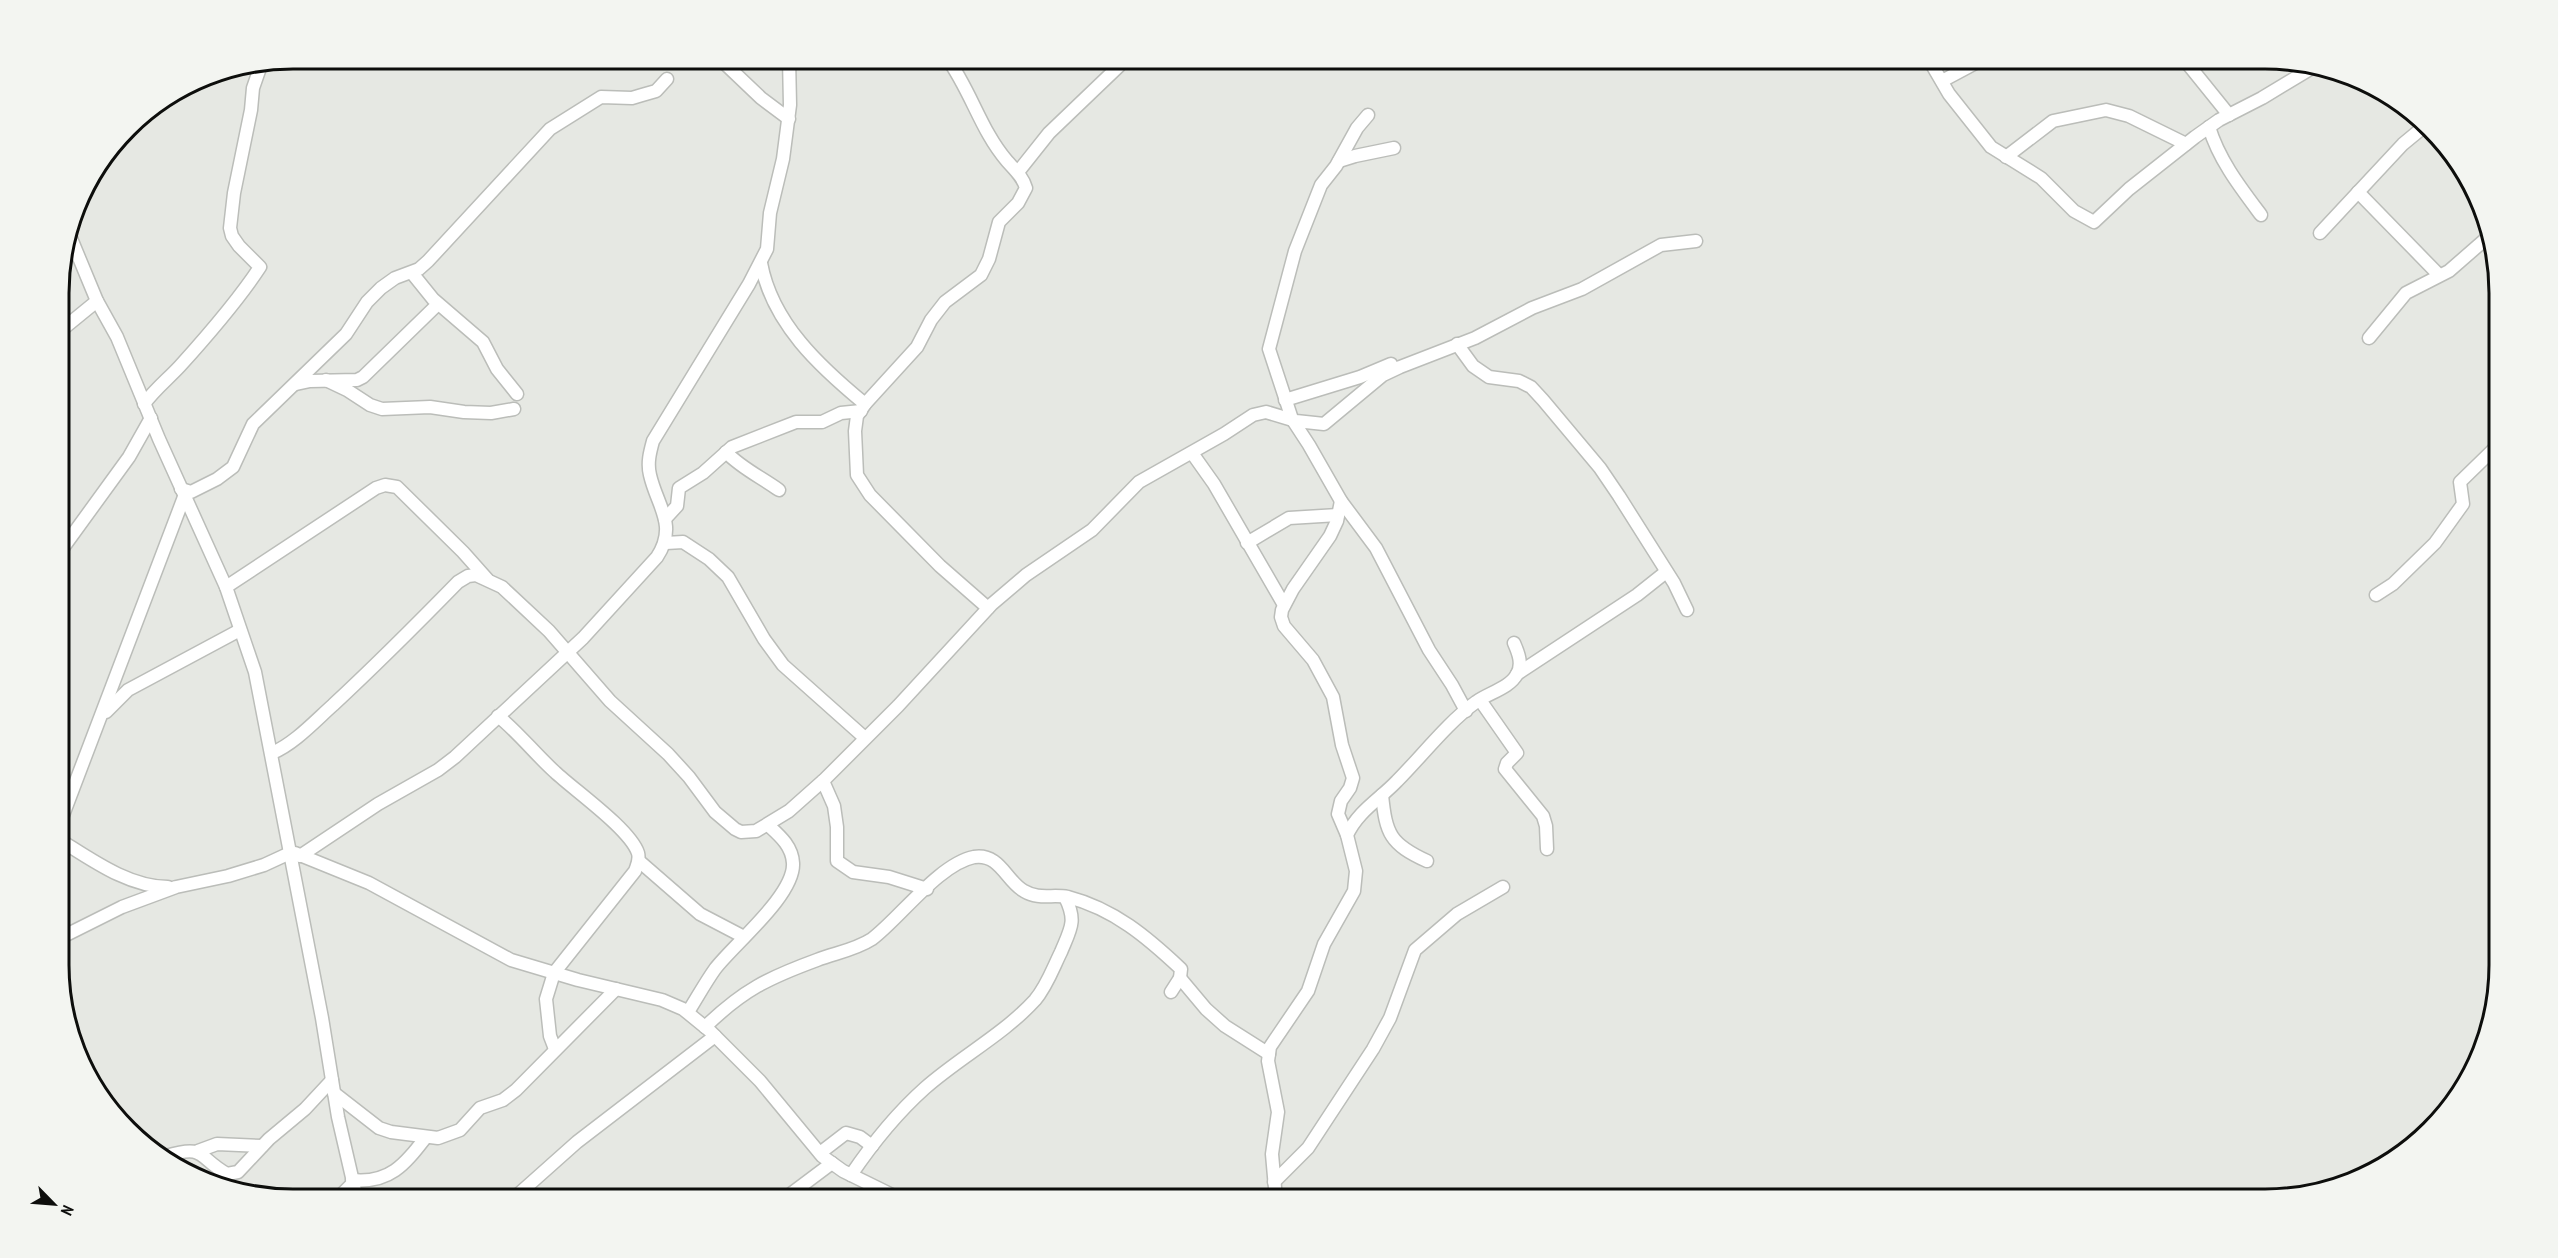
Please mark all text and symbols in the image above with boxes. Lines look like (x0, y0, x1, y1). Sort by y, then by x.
north arrow (24, 1174, 84, 1234)
text: N (57, 1202, 78, 1218)

